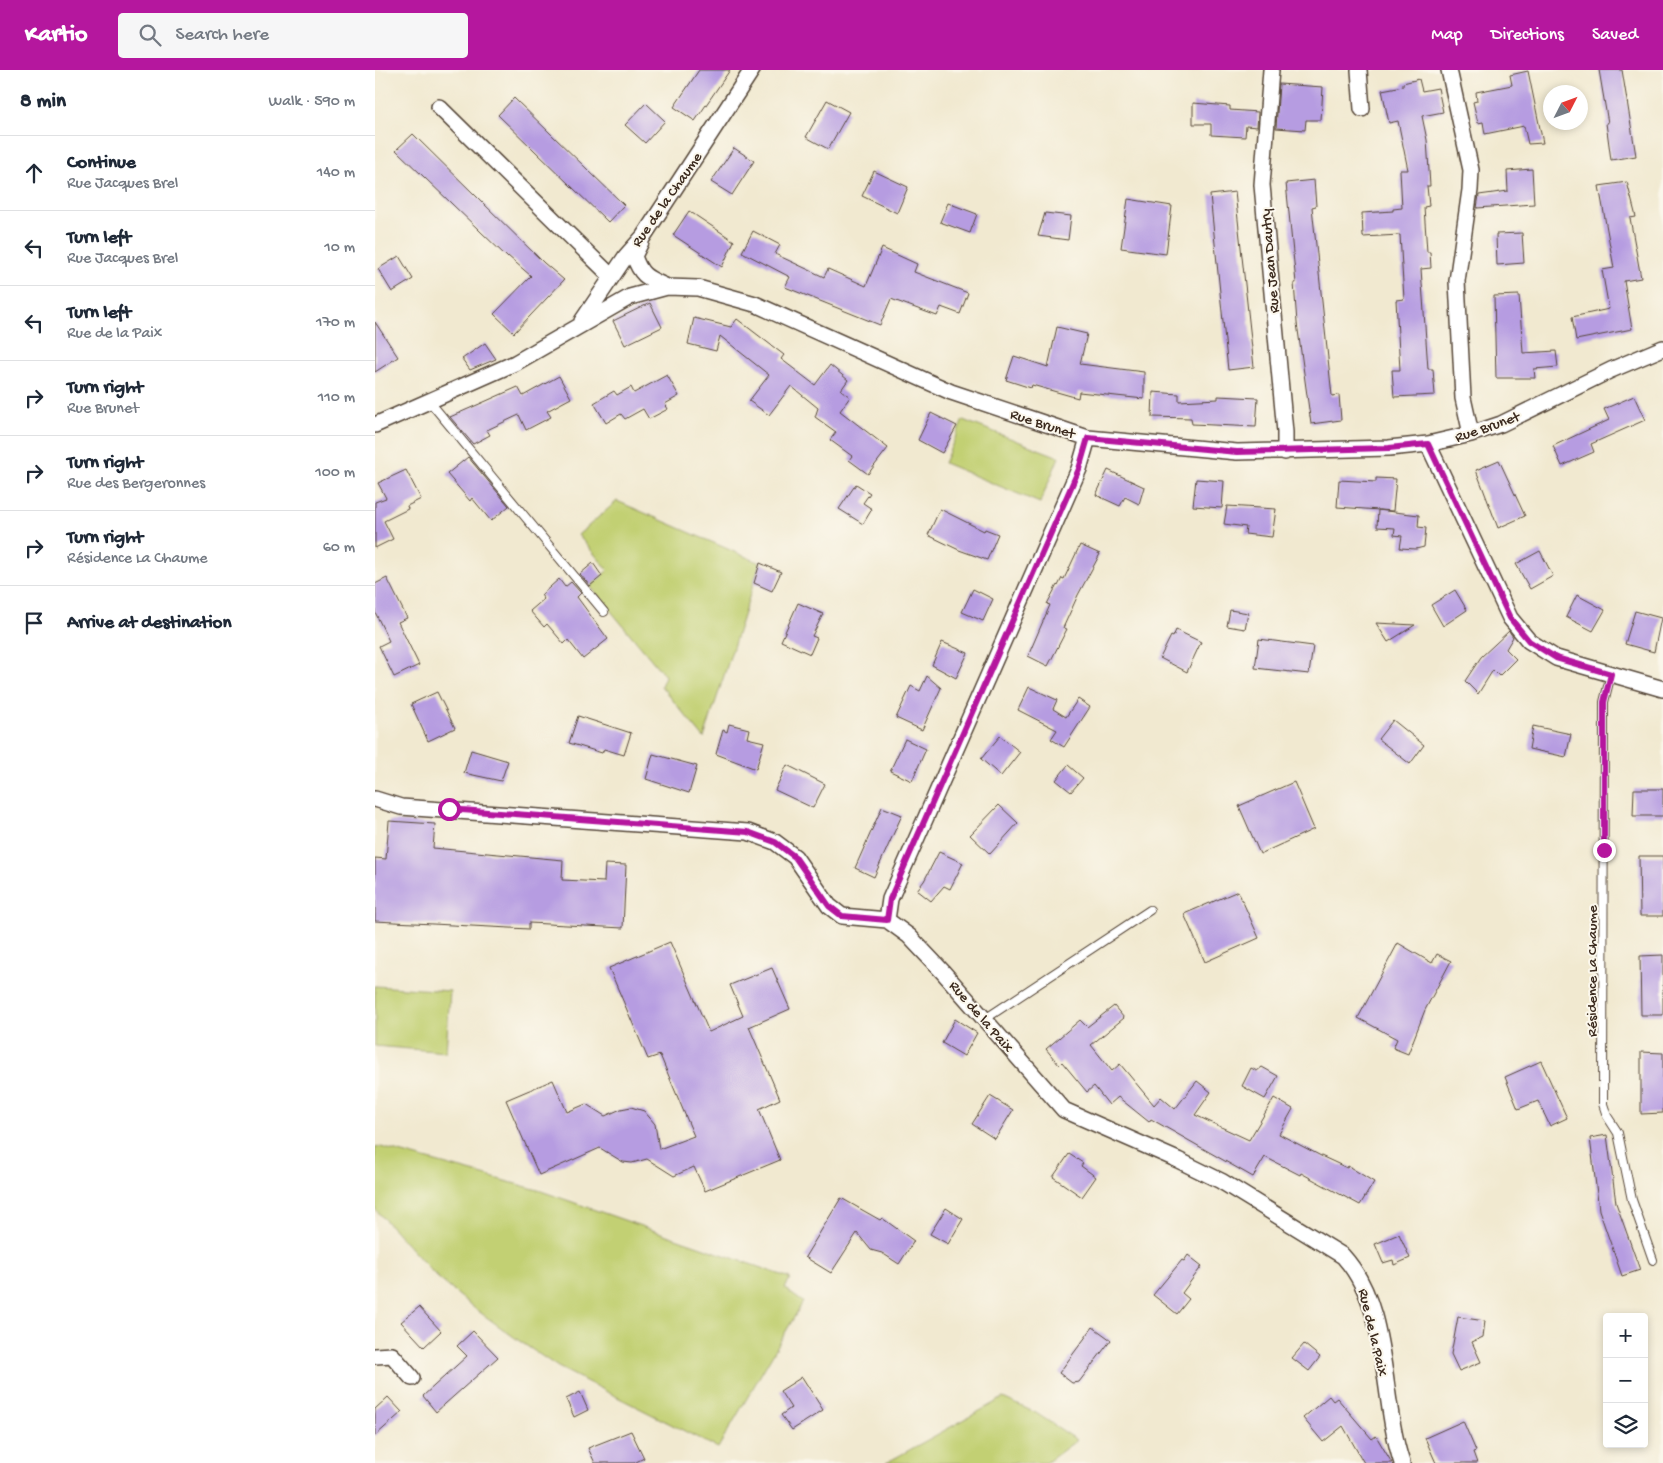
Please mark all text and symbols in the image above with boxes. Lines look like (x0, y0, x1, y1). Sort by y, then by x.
search box (118, 13, 468, 58)
text: Kartio (25, 21, 88, 50)
icon: search (136, 21, 164, 49)
text: Search here (176, 24, 269, 47)
text: Map (1431, 25, 1463, 46)
text: Directions (1491, 25, 1564, 46)
text: Saved (1592, 25, 1638, 46)
north arrow (1543, 85, 1588, 130)
text: 8 min (20, 90, 66, 115)
text: Walk · 590 m (269, 93, 355, 112)
street label: Rue de la Chaume (628, 149, 707, 251)
text: Continue (67, 152, 136, 175)
icon: ahead (20, 159, 48, 187)
text: 140 m (317, 164, 355, 183)
text: Rue Jacques Brel (67, 175, 178, 194)
street label: Rue Jean Dautry (1257, 207, 1285, 314)
text: Turn left (67, 227, 131, 250)
icon: left (20, 234, 48, 262)
text: 10 m (324, 239, 355, 258)
text: Rue Jacques Brel (67, 250, 178, 269)
text: Turn left (67, 302, 131, 325)
icon: left (20, 309, 48, 337)
text: 170 m (316, 314, 355, 333)
text: Rue de la Paix (67, 325, 162, 344)
text: Turn right (67, 377, 143, 400)
icon: right (20, 384, 48, 412)
text: 110 m (318, 389, 355, 408)
text: Rue Brunet (67, 400, 139, 419)
street label: Rue Brunet (1008, 406, 1079, 444)
street label: Rue Brunet (1453, 408, 1524, 447)
text: Turn right (67, 452, 143, 475)
icon: right (20, 459, 48, 487)
text: 100 m (315, 464, 355, 483)
text: Rue des Bergeronnes (67, 475, 205, 494)
text: Turn right (67, 527, 143, 550)
icon: right (20, 534, 48, 562)
text: 60 m (323, 539, 355, 558)
text: Résidence La Chaume (67, 550, 208, 569)
icon: arrive (20, 609, 48, 637)
text: Arrive at destination (67, 612, 231, 635)
route start (438, 798, 461, 821)
route end (1593, 839, 1616, 862)
street label: Résidence La Chaume (1584, 905, 1602, 1037)
street label: Rue de la Paix (944, 978, 1017, 1057)
street label: Rue de la Paix (1353, 1287, 1391, 1378)
map controls (1603, 1313, 1648, 1448)
button: + (1603, 1313, 1648, 1358)
button: − (1603, 1358, 1648, 1403)
button: layers (1603, 1403, 1648, 1448)

